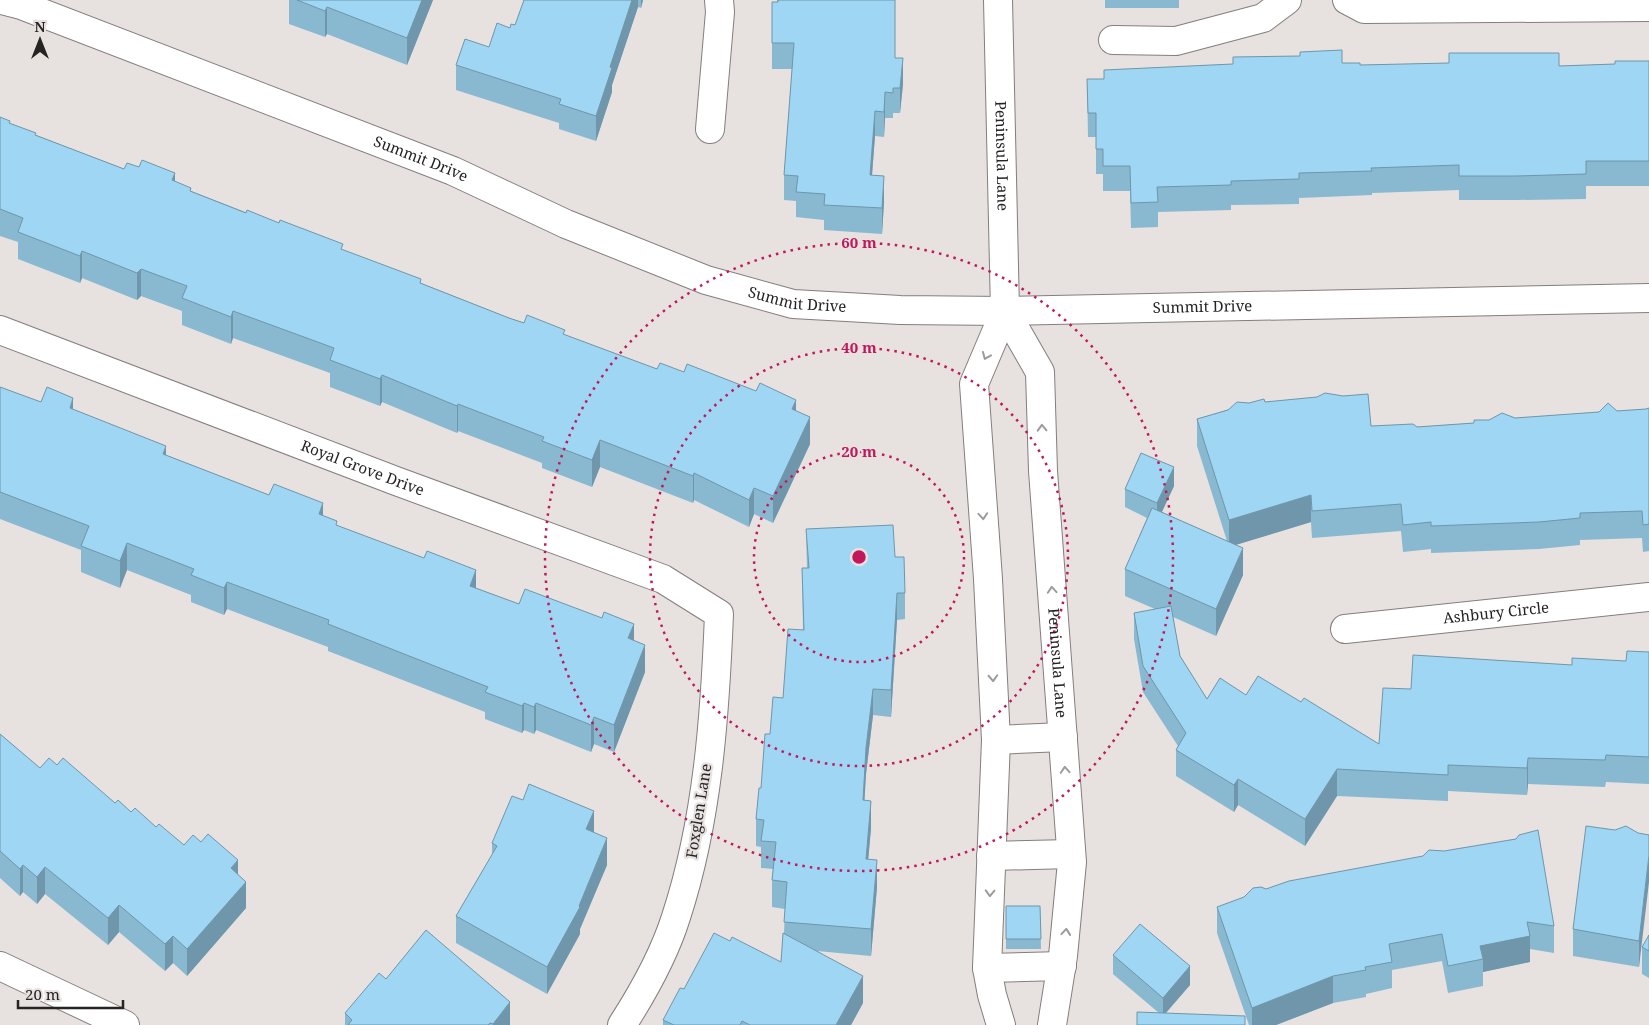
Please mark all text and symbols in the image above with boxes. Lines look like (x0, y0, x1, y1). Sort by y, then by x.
north arrow (15, 15, 65, 65)
text: N (34, 17, 46, 36)
street label: Peninsula Lane (991, 101, 1014, 211)
street label: Summit Drive (371, 131, 472, 186)
text: 60 m (841, 232, 877, 252)
street label: Summit Drive (746, 281, 847, 316)
street label: Summit Drive (1152, 295, 1252, 317)
text: 40 m (841, 337, 877, 357)
one-way arrow (982, 351, 993, 360)
one-way arrow (1037, 424, 1047, 432)
street label: Royal Grove Drive (298, 435, 427, 500)
text: 20 m (841, 441, 877, 461)
one-way arrow (978, 512, 989, 520)
centre of rings (850, 548, 868, 566)
one-way arrow (1046, 586, 1057, 594)
street label: Ashbury Circle (1442, 597, 1550, 628)
street label: Peninsula Lane (1044, 607, 1072, 719)
one-way arrow (987, 674, 998, 682)
street label: Foxglen Lane (681, 762, 715, 860)
one-way arrow (1060, 765, 1071, 773)
one-way arrow (985, 890, 995, 897)
one-way arrow (1060, 927, 1071, 935)
scale bar (18, 978, 122, 1010)
text: 20 m (25, 984, 60, 1004)

